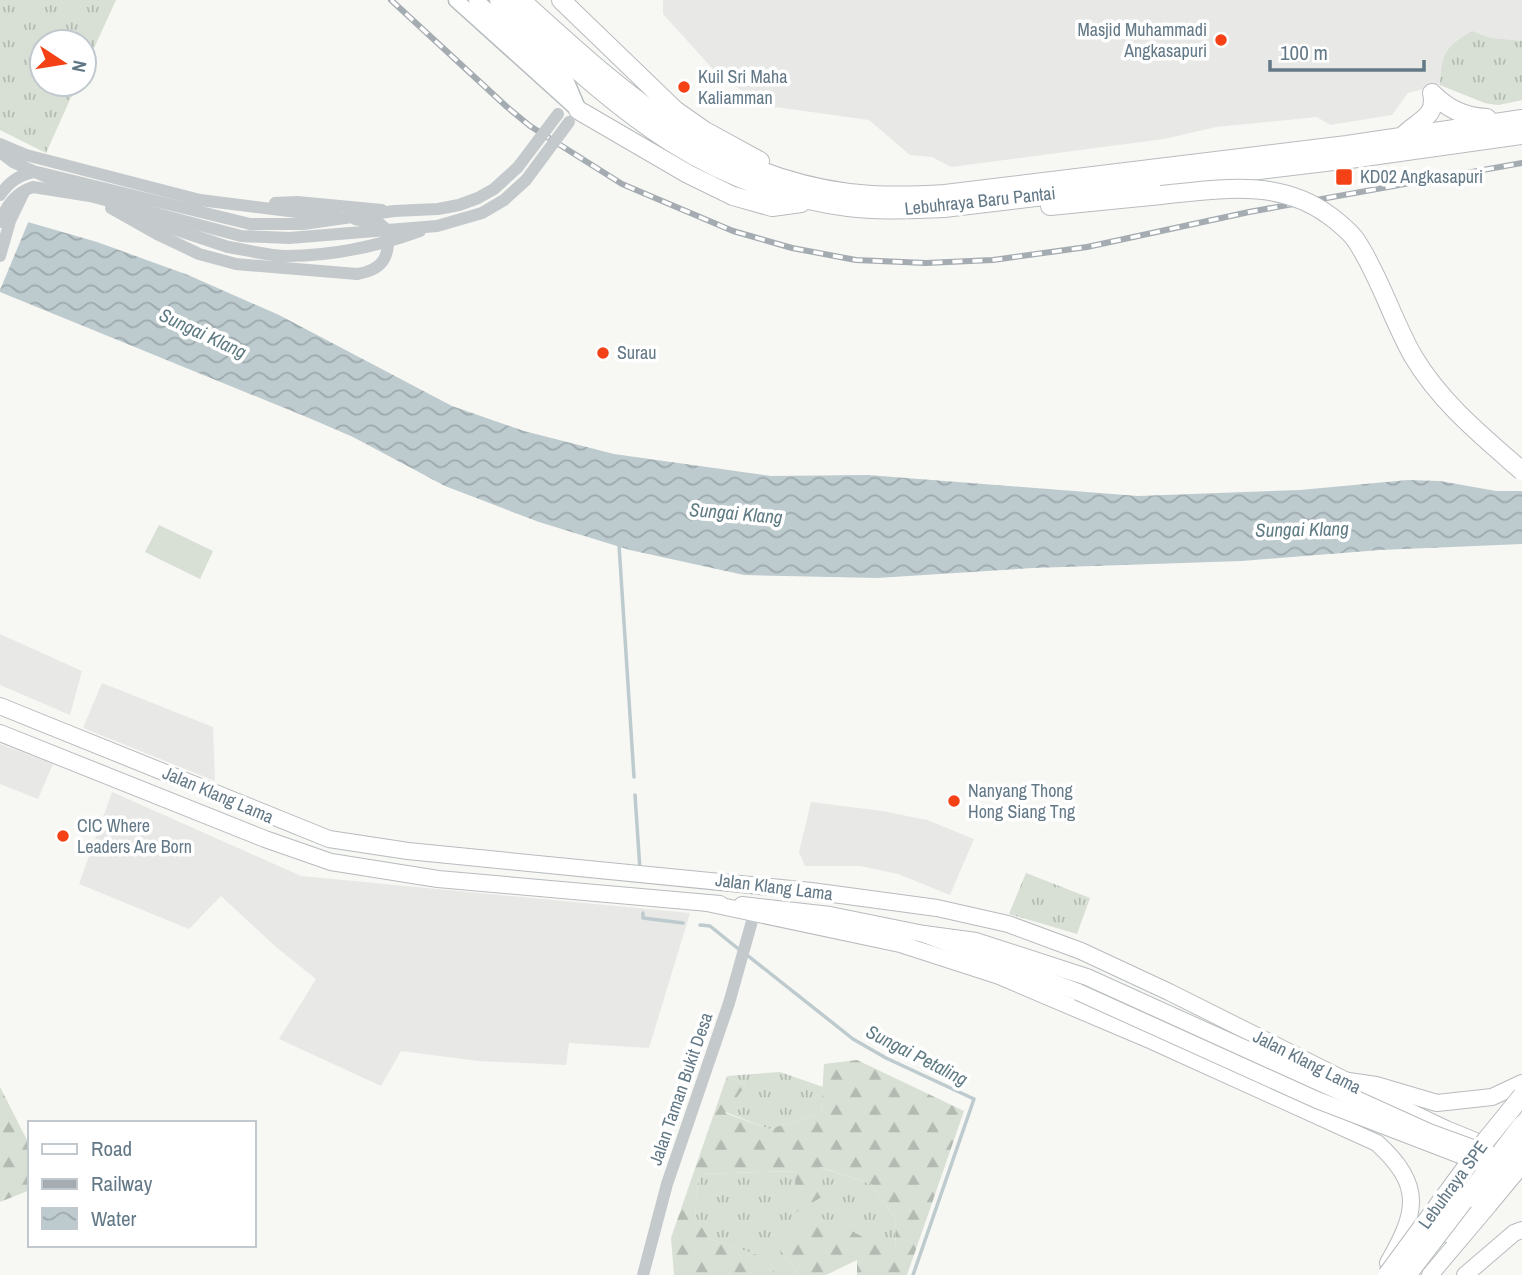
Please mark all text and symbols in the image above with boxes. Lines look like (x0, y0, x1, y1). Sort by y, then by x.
place label: Masjid Muhammadi Angkasapuri (1077, 17, 1207, 63)
north arrow (28, 28, 98, 98)
scale bar (1270, 28, 1424, 72)
marker: Masjid Muhammadi Angkasapuri (1213, 32, 1229, 48)
text: 100 m (1280, 38, 1328, 67)
text: N (66, 58, 94, 75)
place label: Kuil Sri Maha Kaliamman (698, 64, 787, 110)
marker: Kuil Sri Maha Kaliamman (676, 79, 692, 95)
place label: KD02 Angkasapuri (1360, 164, 1483, 189)
marker: KD02 Angkasapuri (1334, 167, 1354, 187)
street label: Lebuhraya Baru Pantai (903, 180, 1057, 221)
water label: Sungai Klang (155, 301, 251, 365)
place label: Surau (617, 340, 656, 365)
marker: Surau (595, 345, 611, 361)
water label: Sungai Klang (688, 496, 784, 530)
water label: Sungai Klang (1255, 515, 1349, 543)
street label: Jalan Klang Lama (159, 760, 277, 829)
place label: Nanyang Thong Hong Siang Tng (968, 778, 1076, 824)
marker: Nanyang Thong Hong Siang Tng (946, 793, 962, 809)
place label: CIC Where Leaders Are Born (77, 813, 192, 859)
marker: CIC Where Leaders Are Born (55, 828, 71, 844)
street label: Jalan Klang Lama (714, 867, 834, 906)
street label: Jalan Taman Bukit Desa (643, 1009, 718, 1169)
water label: Sungai Petaling (862, 1018, 973, 1092)
street label: Jalan Klang Lama (1249, 1024, 1366, 1100)
legend (28, 1121, 256, 1247)
text: Road (91, 1134, 132, 1163)
street label: Lebuhraya SPE (1412, 1136, 1493, 1234)
text: Railway (91, 1169, 153, 1198)
text: Water (91, 1204, 137, 1233)

